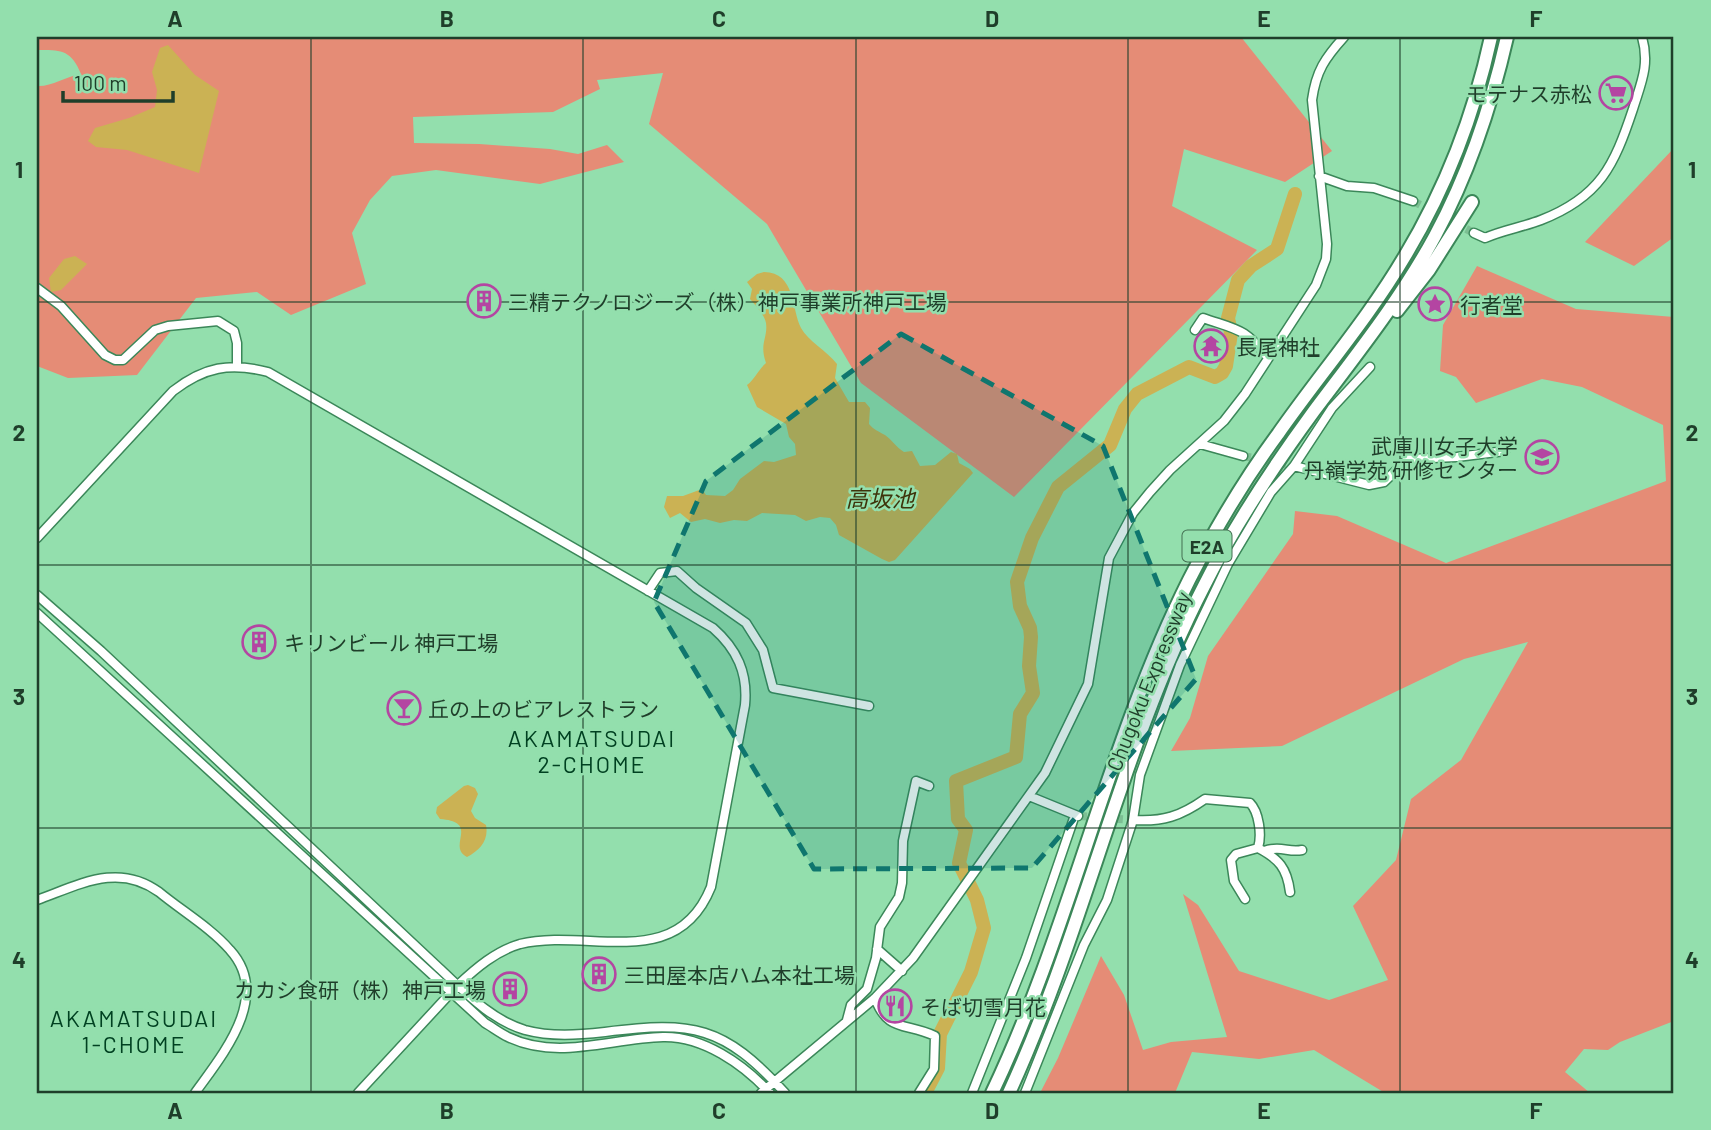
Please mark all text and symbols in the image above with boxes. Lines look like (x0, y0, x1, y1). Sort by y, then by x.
text: A (167, 4, 183, 32)
text: B (440, 4, 454, 32)
text: C (712, 4, 726, 32)
text: D (985, 4, 999, 32)
text: E (1257, 4, 1271, 32)
text: F (1530, 4, 1543, 32)
scale bar (63, 60, 173, 104)
text: 100 m (74, 70, 127, 95)
supermarket icon: モテナス赤松 (1597, 74, 1635, 112)
place label: モテナス赤松 (1466, 81, 1592, 106)
text: 1 (15, 155, 23, 183)
text: 1 (1688, 155, 1696, 183)
building icon: 三精テクノロジーズ（株）神戸事業所神戸工場 (465, 282, 503, 320)
place icon: 行者堂 (1416, 285, 1454, 323)
place label: 三精テクノロジーズ（株）神戸事業所神戸工場 (508, 289, 947, 314)
place label: 行者堂 (1460, 292, 1523, 317)
temple icon: 長尾神社 (1192, 327, 1230, 365)
place label: 長尾神社 (1236, 334, 1320, 359)
text: 2 (13, 418, 25, 446)
text: 2 (1686, 418, 1698, 446)
place label: 武庫川女子大学 丹嶺学苑 研修センター (1304, 433, 1518, 482)
school or university icon: 武庫川女子大学 丹嶺学苑 研修センター (1523, 438, 1561, 476)
water label: 高坂池 (846, 484, 917, 512)
road number: E2A (1182, 530, 1232, 562)
street label: Chugoku Expressway (1101, 587, 1196, 774)
building icon: キリンビール 神戸工場 (240, 623, 278, 661)
place label: キリンビール 神戸工場 (284, 630, 498, 655)
text: 3 (13, 682, 25, 710)
text: 3 (1686, 682, 1698, 710)
bar icon: 丘の上のビアレストラン (385, 689, 423, 727)
place label: 丘の上のビアレストラン (428, 696, 659, 721)
district label: AKAMATSUDAI 2-CHOME (508, 724, 676, 778)
text: 4 (12, 945, 26, 973)
text: 4 (1685, 945, 1699, 973)
building icon: 三田屋本店ハム本社工場 (580, 955, 618, 993)
place label: 三田屋本店ハム本社工場 (624, 962, 855, 987)
building icon: カカシ食研（株）神戸工場 (491, 970, 529, 1008)
place label: カカシ食研（株）神戸工場 (234, 977, 486, 1002)
restaurant icon: そば切雪月花 (876, 987, 914, 1025)
place label: そば切雪月花 (920, 994, 1046, 1019)
district label: AKAMATSUDAI 1-CHOME (50, 1004, 218, 1058)
text: A (167, 1096, 183, 1124)
text: B (440, 1096, 454, 1124)
text: C (712, 1096, 726, 1124)
text: D (985, 1096, 999, 1124)
text: E (1257, 1096, 1271, 1124)
text: F (1530, 1096, 1543, 1124)

